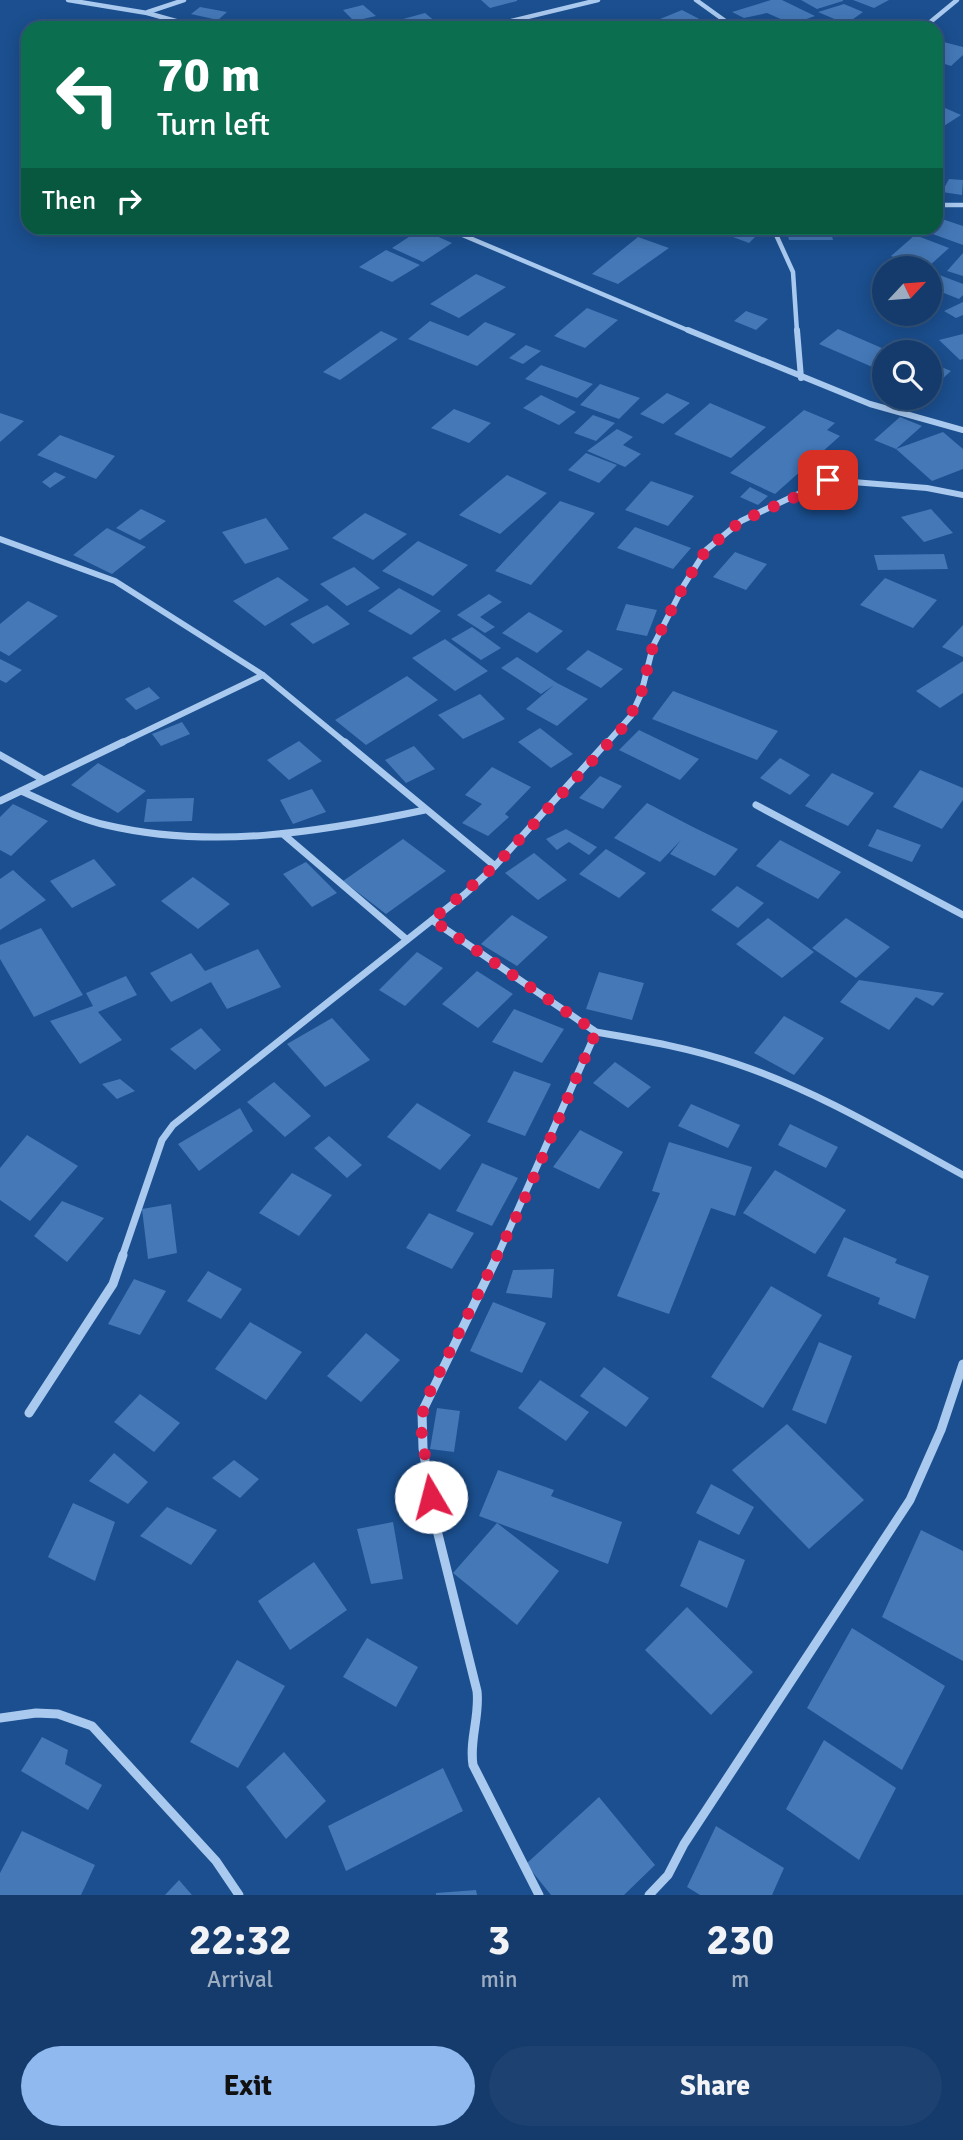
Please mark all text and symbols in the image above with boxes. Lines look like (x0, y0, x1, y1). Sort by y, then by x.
text: 70 m (157, 45, 260, 105)
icon: left (42, 49, 133, 140)
text: Turn left (157, 105, 270, 144)
icon: right (110, 182, 148, 220)
text: Then (42, 185, 96, 217)
north arrow (872, 256, 942, 326)
map controls (872, 256, 942, 410)
button: search (872, 340, 942, 410)
pin (798, 450, 858, 510)
icon: arrive (809, 461, 847, 499)
position arrow (394, 1460, 468, 1534)
text: 22:32 (189, 1915, 292, 1966)
text: 3 (488, 1915, 510, 1966)
text: 230 (706, 1915, 774, 1966)
text: Arrival (207, 1965, 273, 1994)
text: min (480, 1965, 518, 1994)
text: m (731, 1965, 749, 1994)
button: Exit (21, 2046, 475, 2126)
button: Share (489, 2046, 942, 2126)

